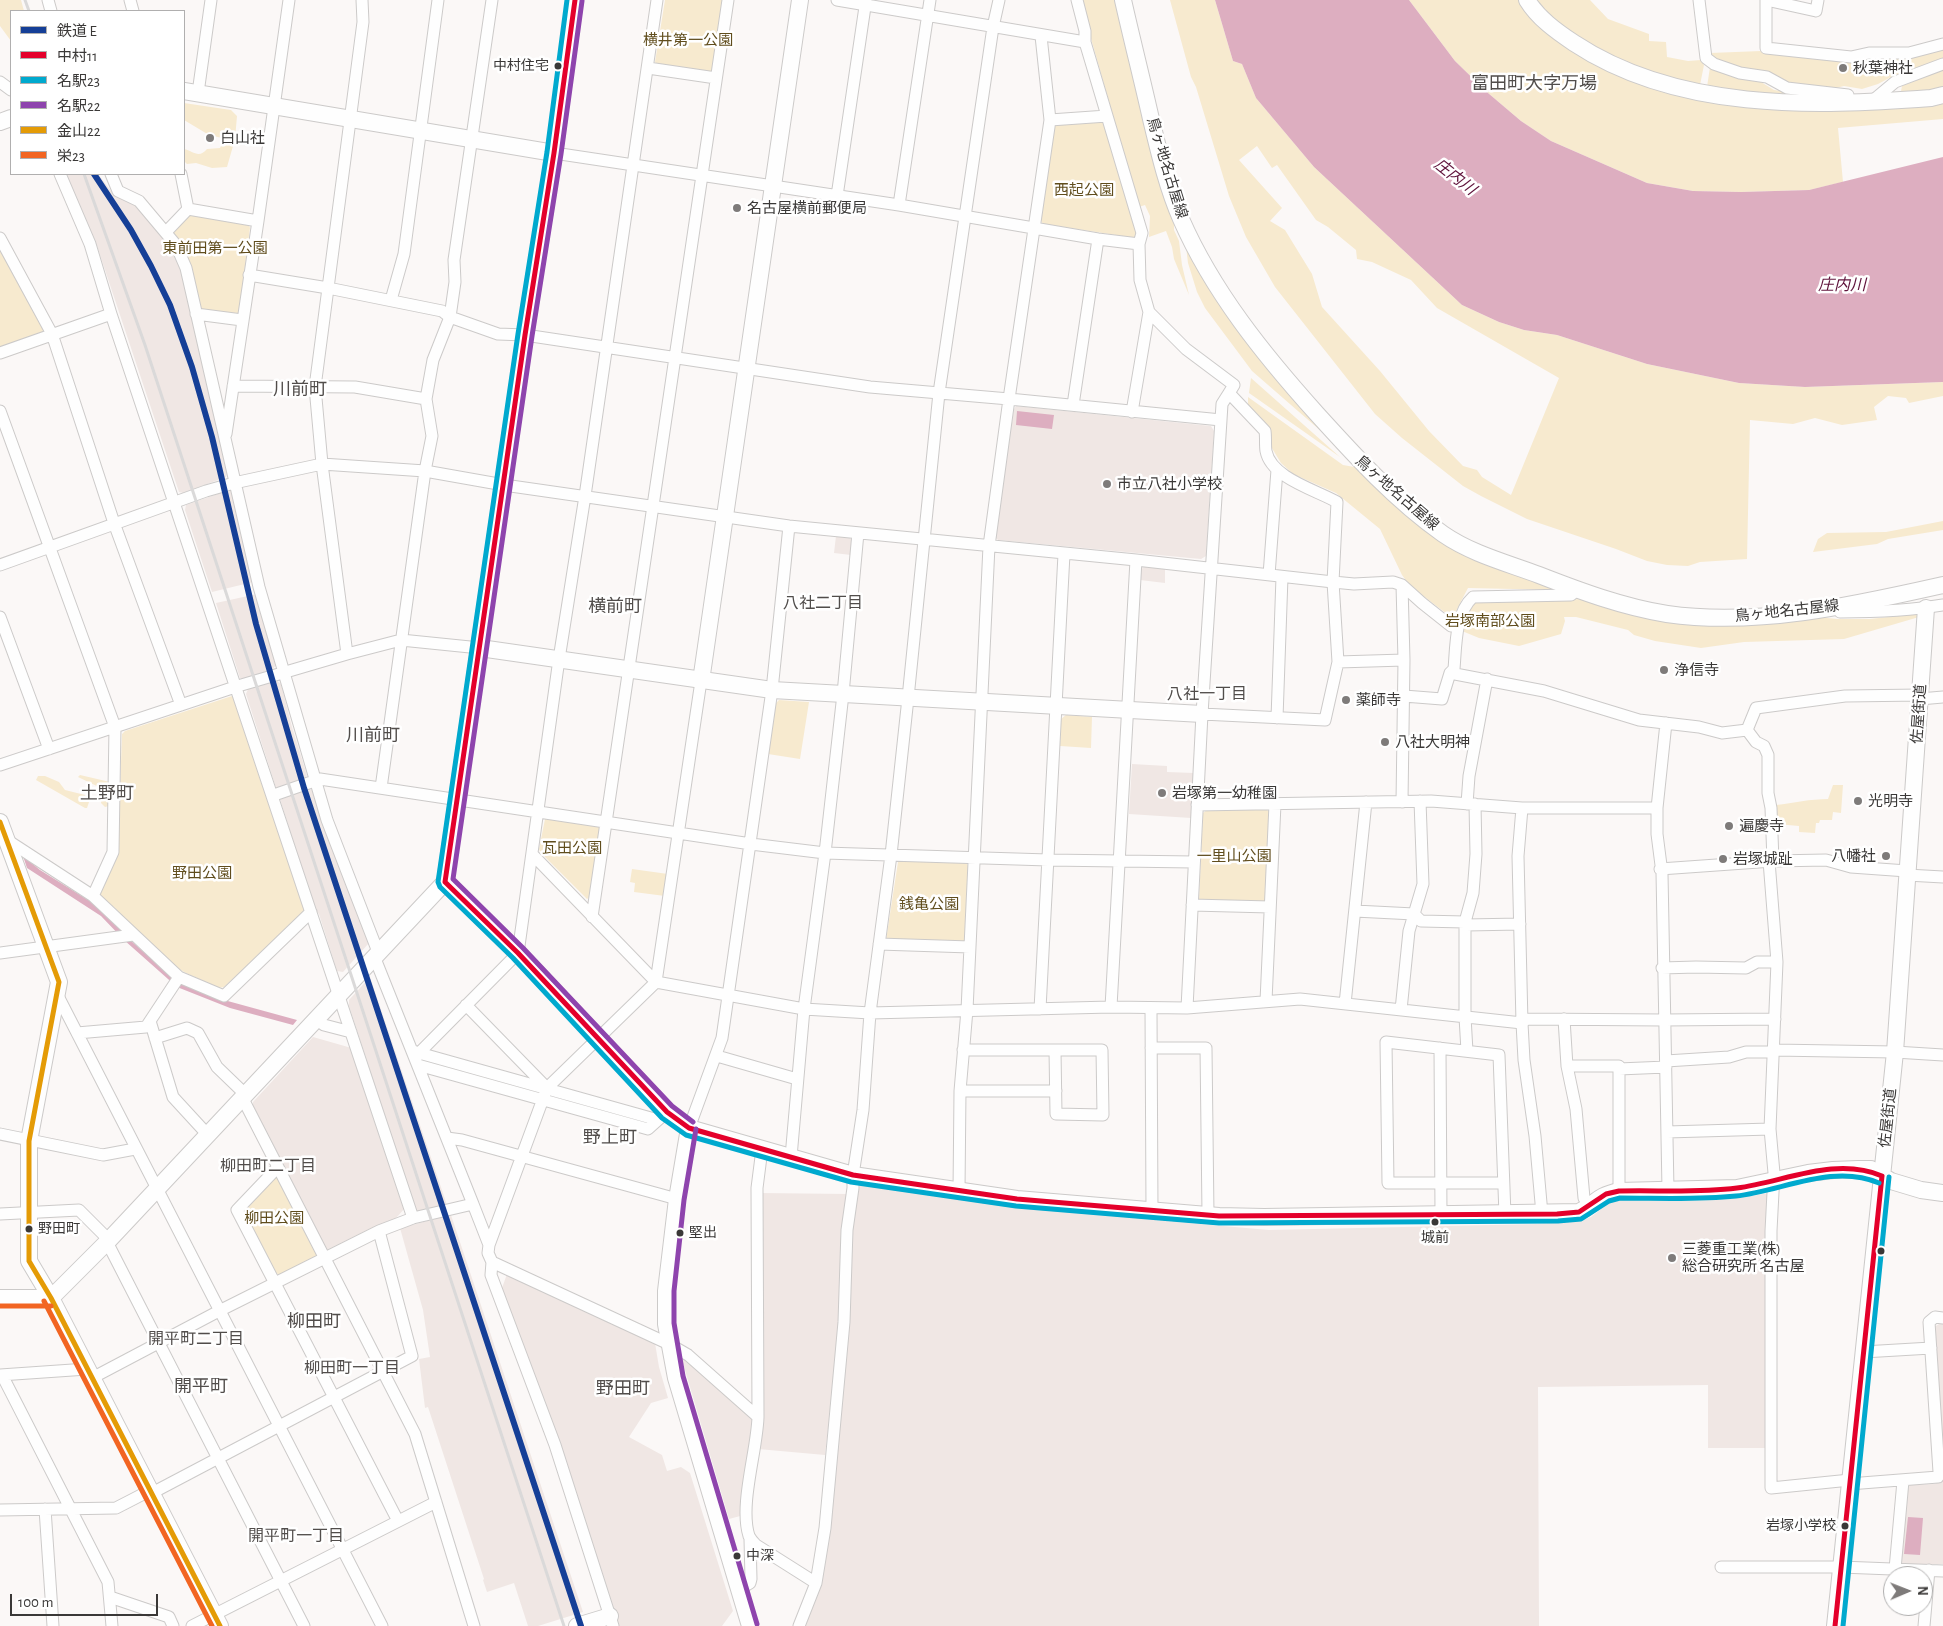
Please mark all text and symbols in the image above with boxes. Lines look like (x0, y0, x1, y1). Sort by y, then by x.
legend (10, 10, 185, 175)
text: 鉄道 E (57, 24, 97, 39)
park label: 横井第一公園 (643, 31, 733, 49)
text: 中村11 (57, 49, 97, 64)
place label: 中村住宅 (493, 58, 549, 74)
place label: 秋葉神社 (1853, 59, 1913, 77)
marker: 中村住宅 (553, 61, 563, 71)
marker: 秋葉神社 (1837, 62, 1849, 74)
district label: 富田町大字万場 (1471, 73, 1597, 95)
text: 名駅23 (57, 74, 100, 89)
text: 名駅22 (57, 99, 101, 114)
street label: 鳥ヶ地名古屋線 (1143, 115, 1191, 221)
text: 金山22 (57, 124, 101, 139)
place label: 白山社 (220, 129, 265, 147)
marker: 白山社 (204, 132, 216, 144)
text: 栄23 (57, 149, 85, 164)
water label: 庄内川 (1430, 155, 1480, 199)
park label: 西起公園 (1054, 181, 1114, 199)
place label: 名古屋横前郵便局 (747, 199, 867, 217)
marker: 名古屋横前郵便局 (731, 202, 743, 214)
park label: 東前田第一公園 (163, 239, 267, 257)
water label: 庄内川 (1818, 275, 1866, 295)
district label: 川前町 (273, 379, 327, 401)
street label: 鳥ヶ地名古屋線 (1351, 452, 1443, 534)
place label: 市立八社小学校 (1117, 475, 1222, 493)
marker: 市立八社小学校 (1101, 478, 1113, 490)
district label: 八社二丁目 (783, 593, 863, 613)
district label: 横前町 (588, 596, 642, 618)
street label: 鳥ヶ地名古屋線 (1734, 597, 1840, 625)
park label: 岩塚南部公園 (1445, 612, 1535, 630)
place label: 浄信寺 (1674, 661, 1719, 679)
marker: 浄信寺 (1658, 664, 1670, 676)
street label: 佐屋街道 (1908, 683, 1930, 745)
district label: 八社一丁目 (1167, 684, 1247, 704)
place label: 薬師寺 (1356, 691, 1401, 709)
marker: 薬師寺 (1340, 694, 1352, 706)
district label: 川前町 (346, 725, 400, 747)
place label: 八社大明神 (1395, 733, 1470, 751)
marker: 八社大明神 (1379, 736, 1391, 748)
district label: 土野町 (80, 783, 134, 805)
place label: 岩塚第一幼稚園 (1172, 784, 1277, 802)
marker: 岩塚第一幼稚園 (1156, 787, 1168, 799)
place label: 光明寺 (1868, 792, 1913, 810)
marker: 光明寺 (1852, 795, 1864, 807)
place label: 遍慶寺 (1739, 817, 1784, 835)
marker: 遍慶寺 (1723, 820, 1735, 832)
park label: 瓦田公園 (542, 839, 602, 857)
park label: 一里山公園 (1197, 847, 1271, 865)
place label: 八幡社 (1831, 847, 1876, 865)
place label: 岩塚城趾 (1733, 850, 1793, 868)
marker: 八幡社 (1880, 850, 1892, 862)
marker: 岩塚城趾 (1717, 853, 1729, 865)
park label: 野田公園 (172, 864, 232, 882)
park label: 銭亀公園 (899, 895, 959, 913)
street label: 佐屋街道 (1876, 1087, 1900, 1149)
district label: 野上町 (583, 1127, 637, 1149)
district label: 柳田町二丁目 (220, 1156, 316, 1176)
park label: 柳田公園 (244, 1209, 304, 1227)
marker: 城前 (1430, 1217, 1440, 1227)
place label: 野田町 (38, 1221, 80, 1237)
marker: 野田町 (24, 1224, 34, 1234)
place label: 堅出 (689, 1225, 717, 1241)
marker: 堅出 (675, 1228, 685, 1238)
place label: 城前 (1421, 1230, 1449, 1246)
place label: 三菱重工業(株) 総合研究所 名古屋 (1682, 1240, 1804, 1275)
unlabelled marker (1876, 1246, 1886, 1256)
marker: 三菱重工業(株) 総合研究所 名古屋 (1666, 1252, 1678, 1264)
district label: 柳田町 (287, 1311, 341, 1333)
district label: 開平町二丁目 (148, 1329, 244, 1349)
district label: 柳田町一丁目 (304, 1358, 400, 1378)
district label: 開平町 (174, 1376, 228, 1398)
district label: 野田町 (596, 1378, 650, 1400)
place label: 岩塚小学校 (1766, 1518, 1836, 1534)
marker: 岩塚小学校 (1840, 1521, 1850, 1531)
district label: 開平町一丁目 (248, 1526, 344, 1546)
place label: 中深 (746, 1548, 774, 1564)
marker: 中深 (732, 1551, 742, 1561)
north arrow (1883, 1566, 1933, 1616)
scale bar (12, 1584, 160, 1616)
text: N (1915, 1586, 1929, 1596)
text: 100 m (18, 1595, 53, 1610)

